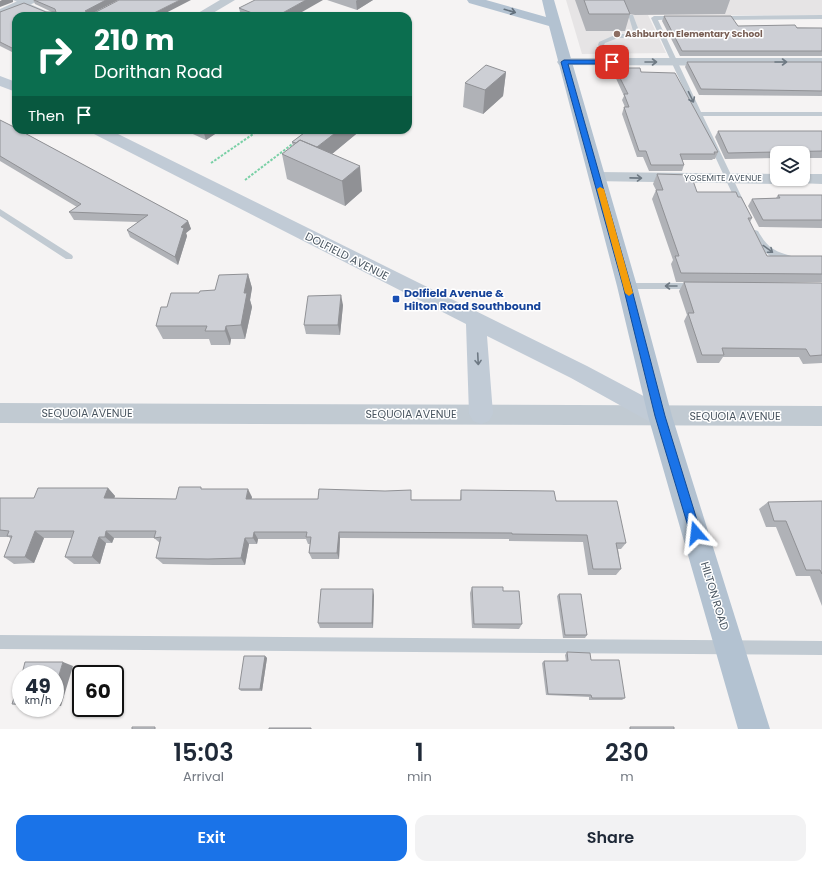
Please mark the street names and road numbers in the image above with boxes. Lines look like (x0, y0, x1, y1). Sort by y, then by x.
street label: YOSEMITE AVENUE (684, 172, 762, 184)
street label: DOLFIELD AVENUE (302, 228, 392, 284)
street label: SEQUOIA AVENUE (41, 405, 133, 421)
street label: SEQUOIA AVENUE (365, 406, 457, 422)
street label: SEQUOIA AVENUE (689, 408, 781, 424)
street label: HILTON ROAD (697, 560, 733, 632)

